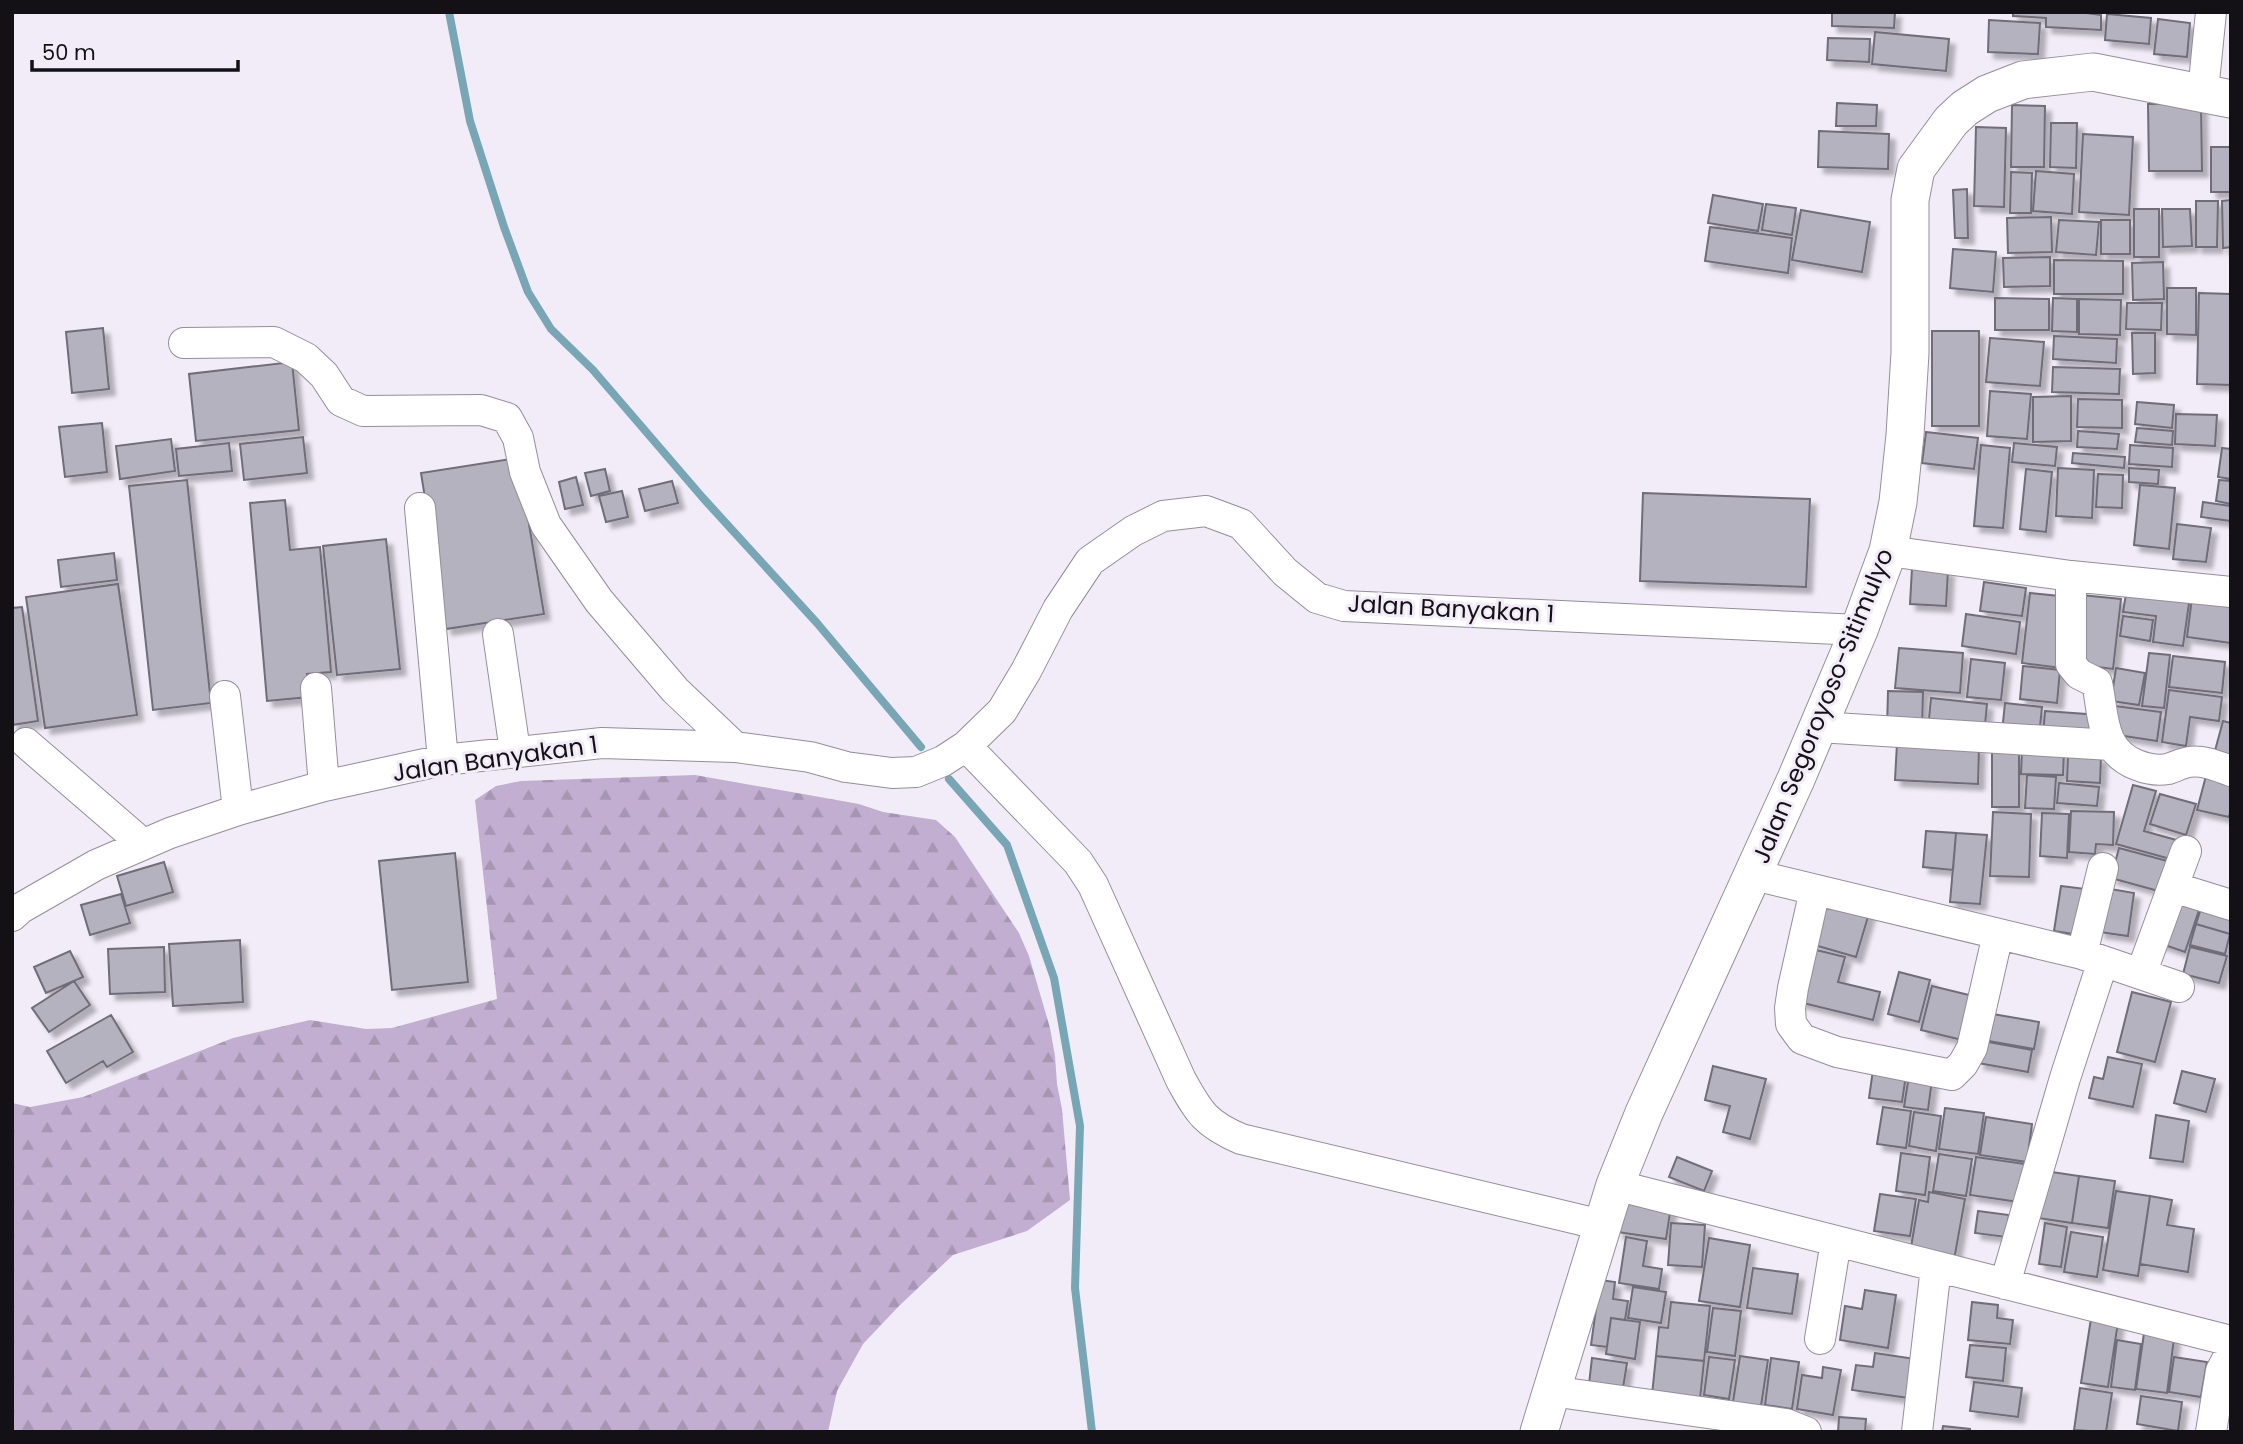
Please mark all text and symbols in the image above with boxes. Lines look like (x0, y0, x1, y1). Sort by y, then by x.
scale bar (32, 28, 238, 72)
text: 50 m (42, 38, 96, 67)
street label: Jalan Segoroyoso-Sitimulyo (1744, 543, 1901, 868)
street label: Jalan Banyakan 1 (1347, 587, 1555, 630)
street label: Jalan Banyakan 1 (390, 728, 600, 789)

